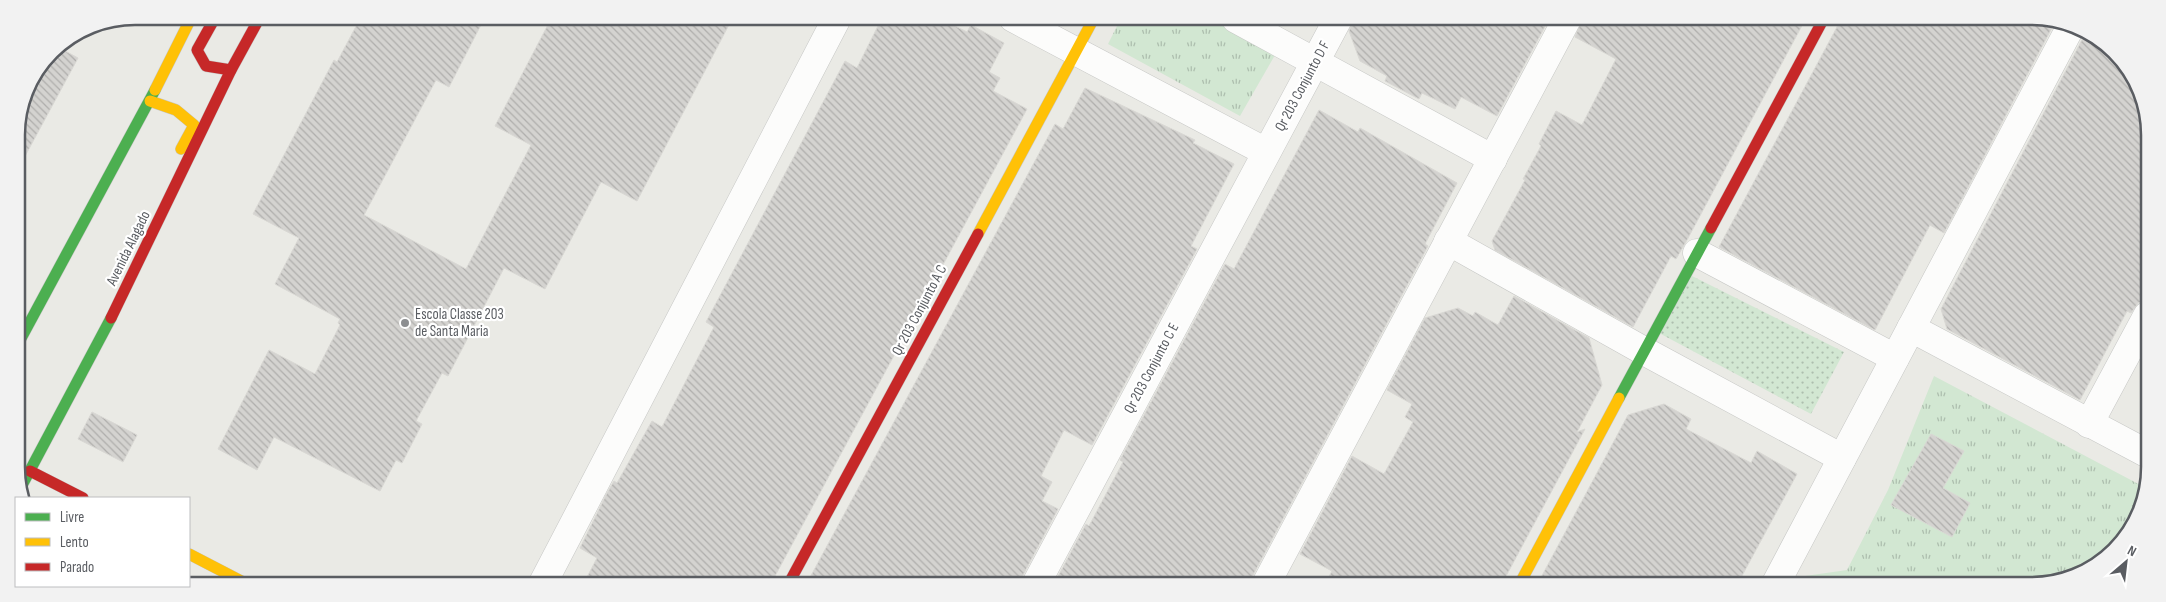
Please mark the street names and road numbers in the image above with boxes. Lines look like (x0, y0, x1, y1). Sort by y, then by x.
street label: Qr 203 Conjunto D F (1271, 38, 1334, 135)
street label: Avenida Alagado (102, 208, 155, 290)
street label: Qr 203 Conjunto A C (888, 262, 951, 359)
street label: Qr 203 Conjunto C E (1120, 320, 1183, 417)

